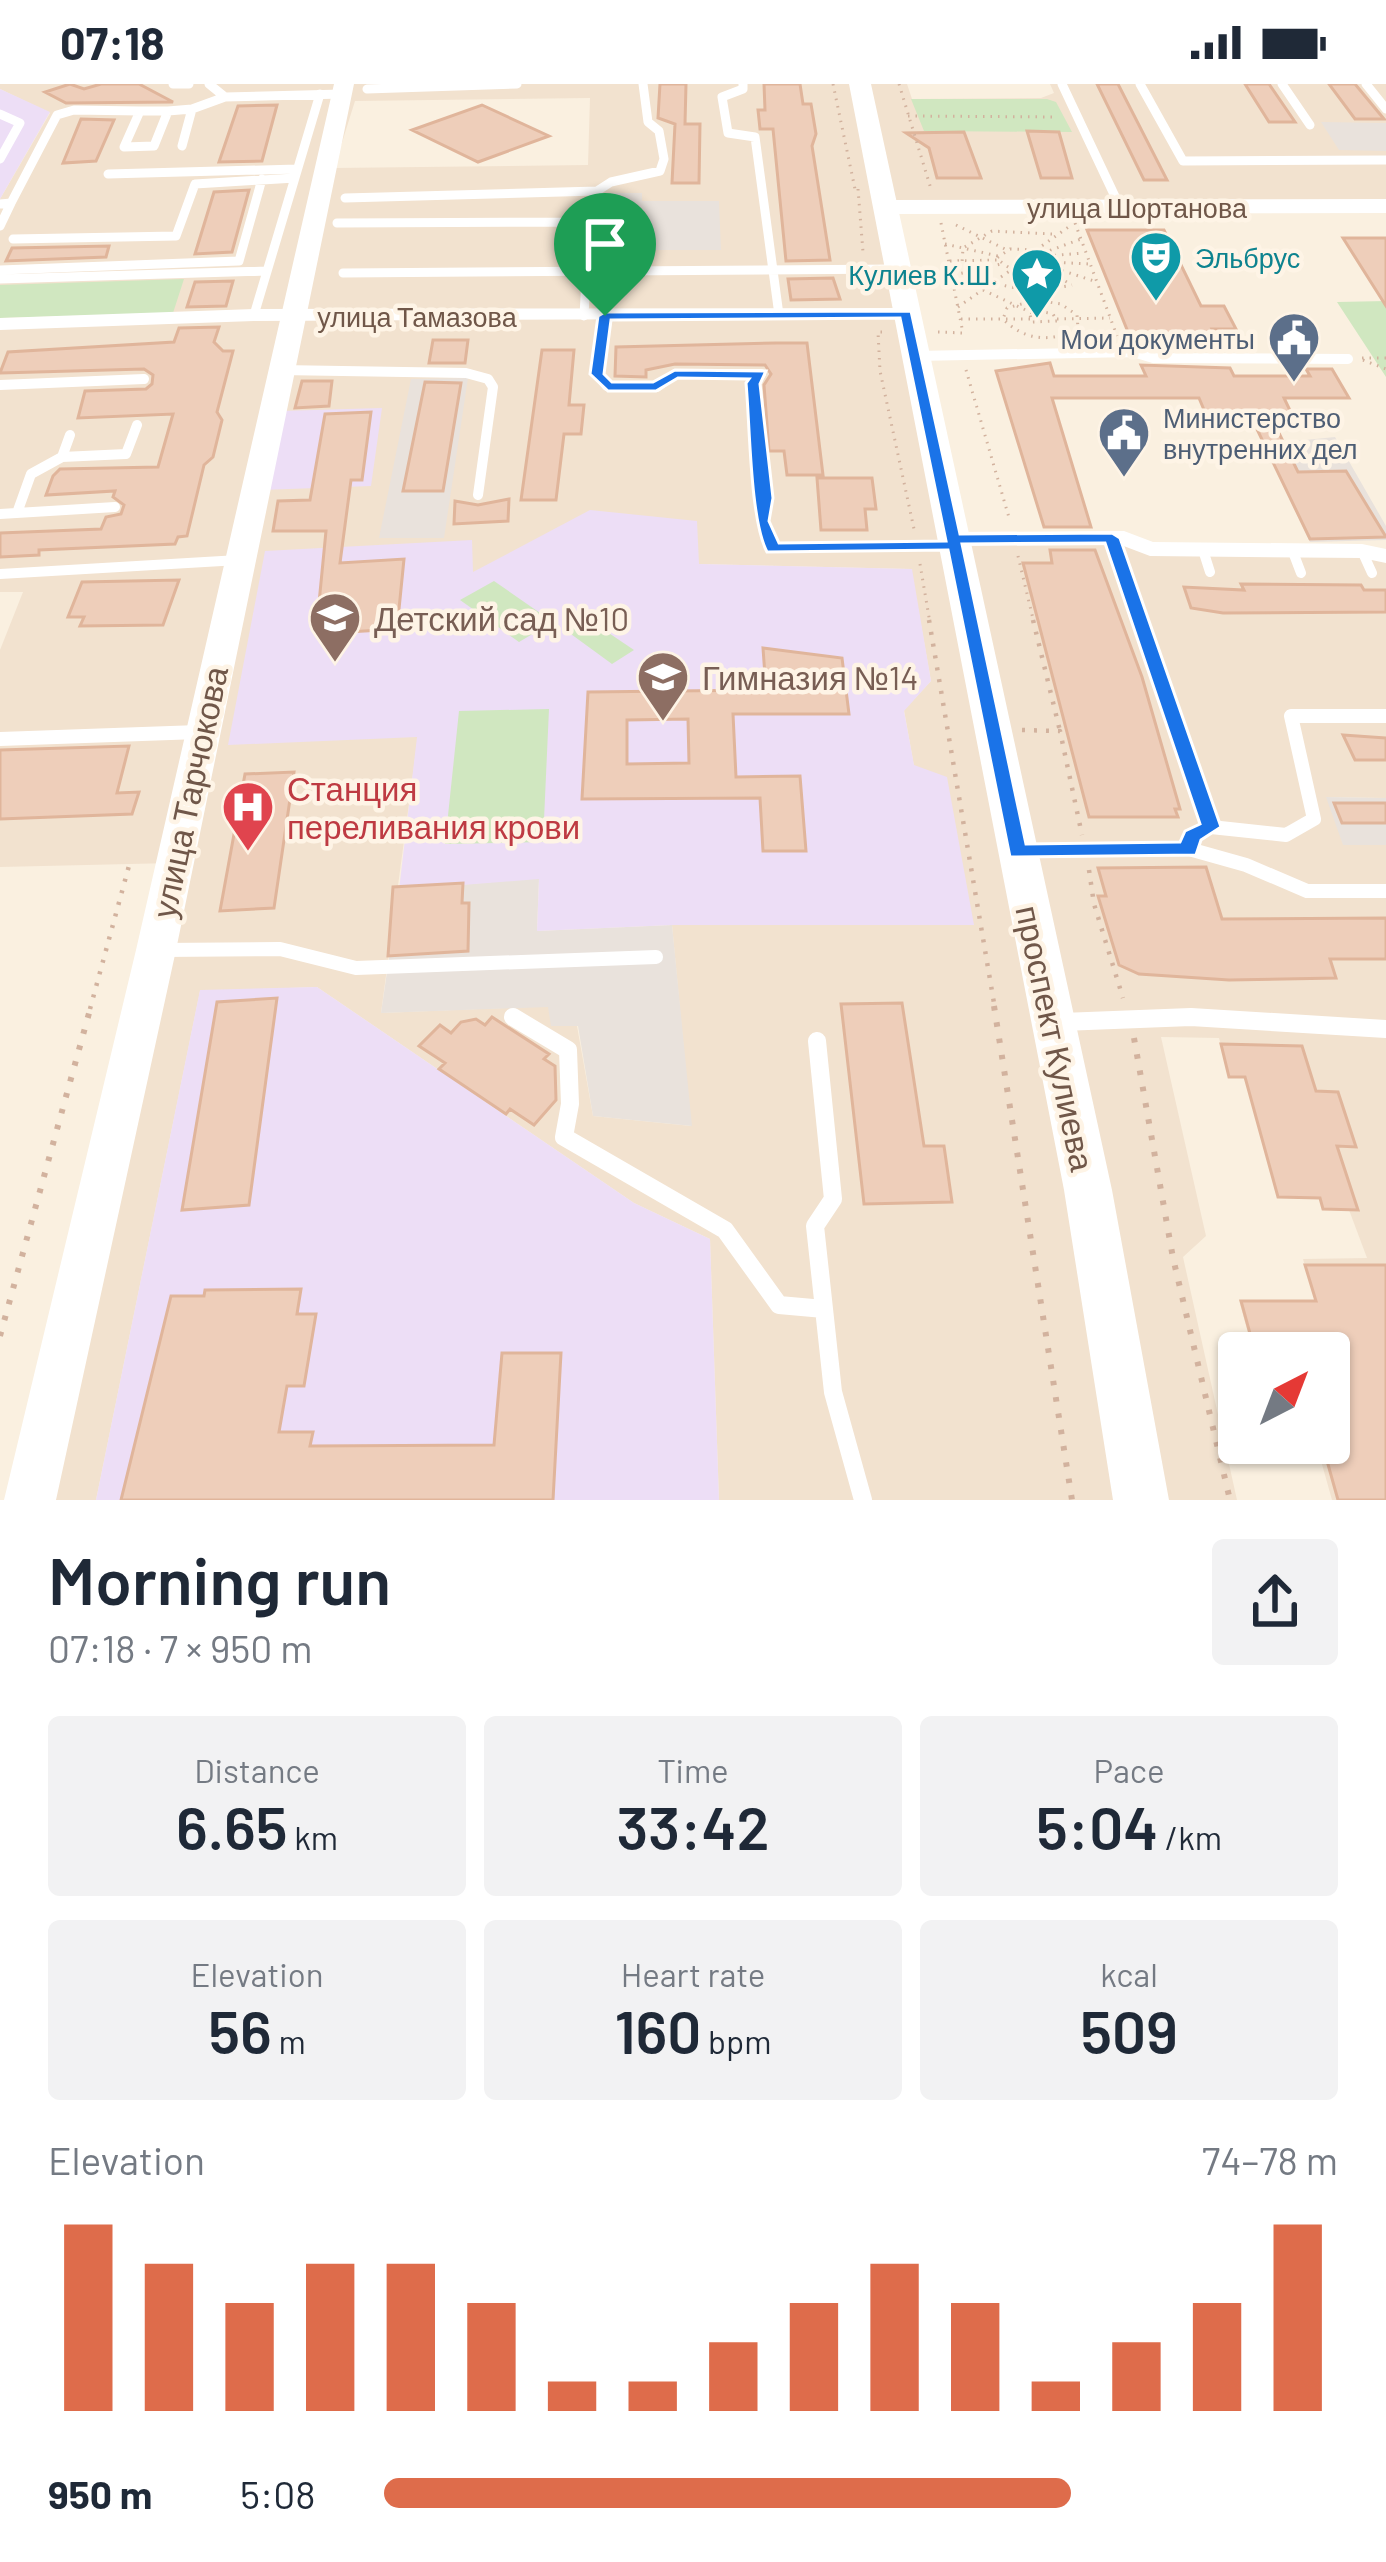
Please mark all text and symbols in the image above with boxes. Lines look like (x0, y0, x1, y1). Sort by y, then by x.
text: 07:18 (60, 15, 165, 69)
street label: улица Шортанова (1027, 191, 1248, 224)
pin (554, 193, 656, 316)
icon: arrive (572, 211, 638, 277)
theatre icon: Эльбрус (1128, 229, 1184, 303)
place label: Эльбрус (1195, 241, 1300, 274)
place icon: Кулиев К.Ш. (1009, 246, 1065, 320)
place label: Кулиев К.Ш. (848, 258, 998, 291)
street label: улица Тамазова (317, 300, 518, 333)
public building icon: Мои документы (1266, 310, 1322, 384)
place label: Мои документы (1060, 322, 1255, 355)
place label: Министерство внутренних дел (1163, 401, 1358, 465)
public building icon: Министерство внутренних дел (1096, 405, 1152, 479)
school or university icon: Детский сад №10 (307, 590, 363, 664)
place label: Детский сад №10 (374, 598, 629, 638)
school or university icon: Гимназия №14 (635, 649, 691, 723)
place label: Гимназия №14 (702, 657, 919, 697)
street label: улица Тарчокова (143, 662, 235, 921)
place label: Станция переливания крови (287, 768, 580, 846)
hospital icon: Станция переливания крови (220, 779, 276, 853)
street label: проспект Кулиева (1008, 902, 1104, 1175)
north arrow (1218, 1332, 1350, 1464)
map controls (1218, 1332, 1350, 1464)
text: Morning run (48, 1539, 391, 1618)
button: share (1212, 1539, 1338, 1665)
text: 07:18 · 7 × 950 m (48, 1624, 312, 1671)
text: Distance (194, 1750, 320, 1790)
text: Time (657, 1750, 729, 1790)
text: Pace (1094, 1750, 1164, 1790)
text: 6.65 (176, 1790, 288, 1862)
text: 33:42 (616, 1790, 770, 1862)
text: 5:04 (1036, 1790, 1158, 1862)
text: km (288, 1817, 338, 1857)
text: /km (1158, 1817, 1222, 1857)
text: Elevation (191, 1954, 323, 1994)
text: Heart rate (621, 1954, 765, 1994)
text: kcal (1100, 1954, 1158, 1994)
text: 56 (208, 1994, 272, 2066)
text: 160 (614, 1994, 701, 2066)
text: 509 (1080, 1994, 1178, 2066)
text: m (272, 2021, 306, 2061)
text: bpm (701, 2021, 772, 2061)
text: Elevation (48, 2136, 205, 2183)
text: 74–78 m (1202, 2136, 1338, 2183)
text: 950 m (48, 2470, 152, 2517)
text: 5:08 (240, 2470, 316, 2517)

